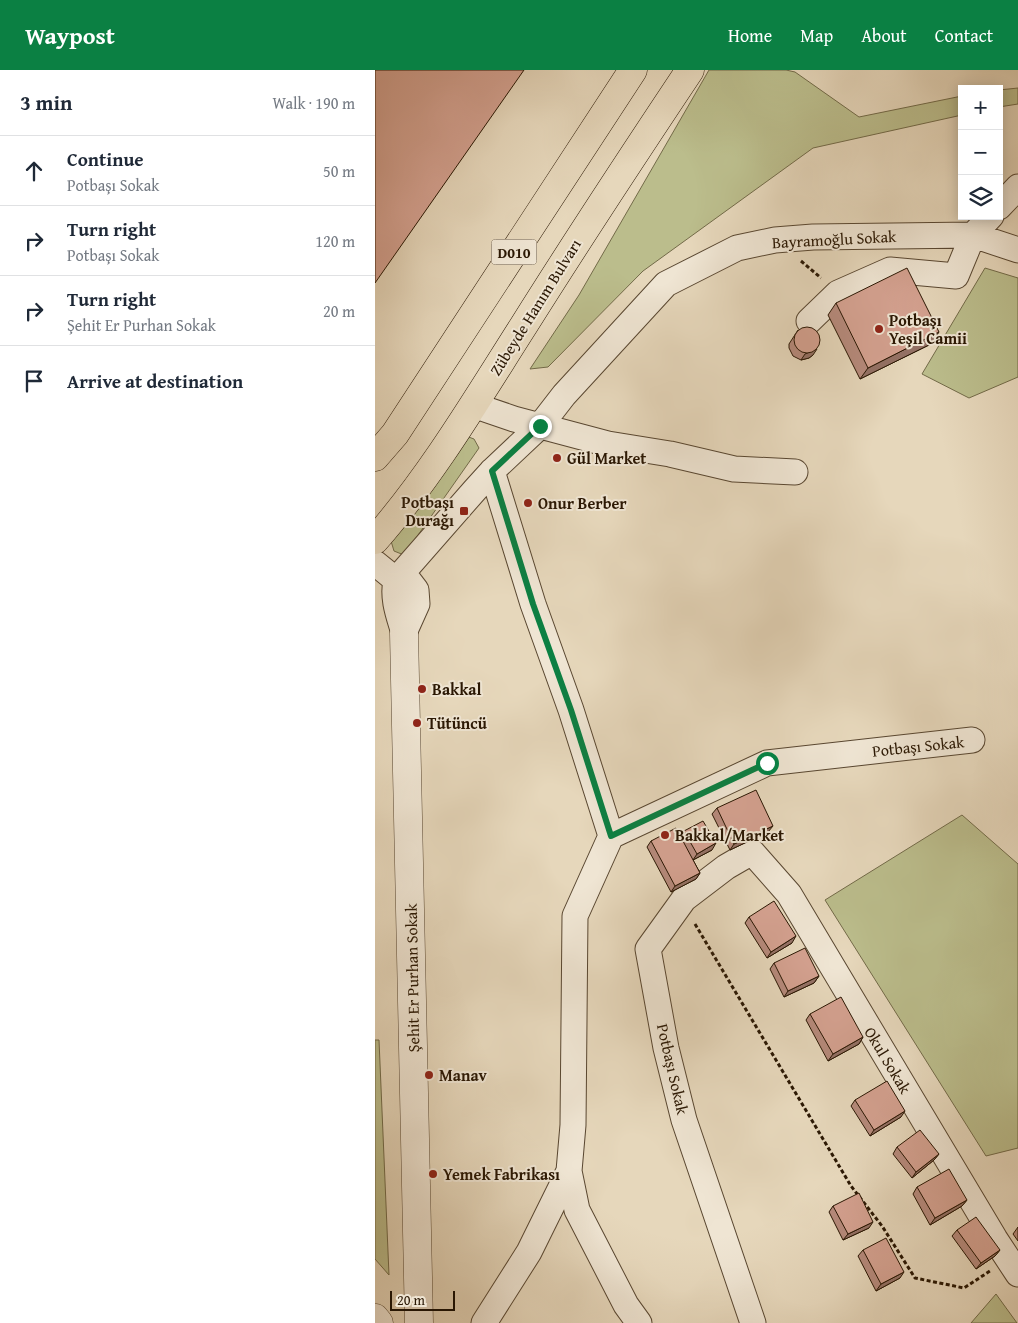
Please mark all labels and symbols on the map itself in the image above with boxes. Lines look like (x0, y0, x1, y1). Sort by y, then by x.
street label: Bayramoğlu Sokak (771, 224, 898, 254)
street label: Zübeyde Hanım Bulvarı (483, 234, 587, 380)
road number: D010 (491, 240, 537, 264)
place label: Potbaşı Yeşil Camii (889, 308, 967, 350)
marker: Potbaşı Yeşil Camii (873, 323, 885, 335)
route end (529, 415, 552, 438)
place label: Gül Market (567, 446, 646, 470)
marker: Gül Market (551, 452, 563, 464)
place label: Potbaşı Durağı (401, 490, 454, 532)
place label: Onur Berber (538, 491, 627, 515)
marker: Onur Berber (522, 497, 534, 509)
marker: Potbaşı Durağı (458, 505, 470, 517)
place label: Bakkal (432, 677, 481, 701)
marker: Bakkal (416, 683, 428, 695)
place label: Tütüncü (427, 711, 488, 735)
marker: Tütüncü (411, 717, 423, 729)
street label: Potbaşı Sokak (871, 729, 966, 763)
route start (756, 752, 779, 775)
place label: Bakkal/Market (675, 823, 784, 847)
marker: Bakkal/Market (659, 829, 671, 841)
street label: Şehit Er Purhan Sokak (399, 902, 425, 1053)
street label: Potbaşı Sokak (651, 1021, 695, 1118)
street label: Okul Sokak (859, 1022, 918, 1099)
place label: Manav (439, 1063, 487, 1087)
marker: Manav (423, 1069, 435, 1081)
place label: Yemek Fabrikası (443, 1162, 560, 1186)
marker: Yemek Fabrikası (427, 1168, 439, 1180)
scale bar (390, 1288, 455, 1311)

